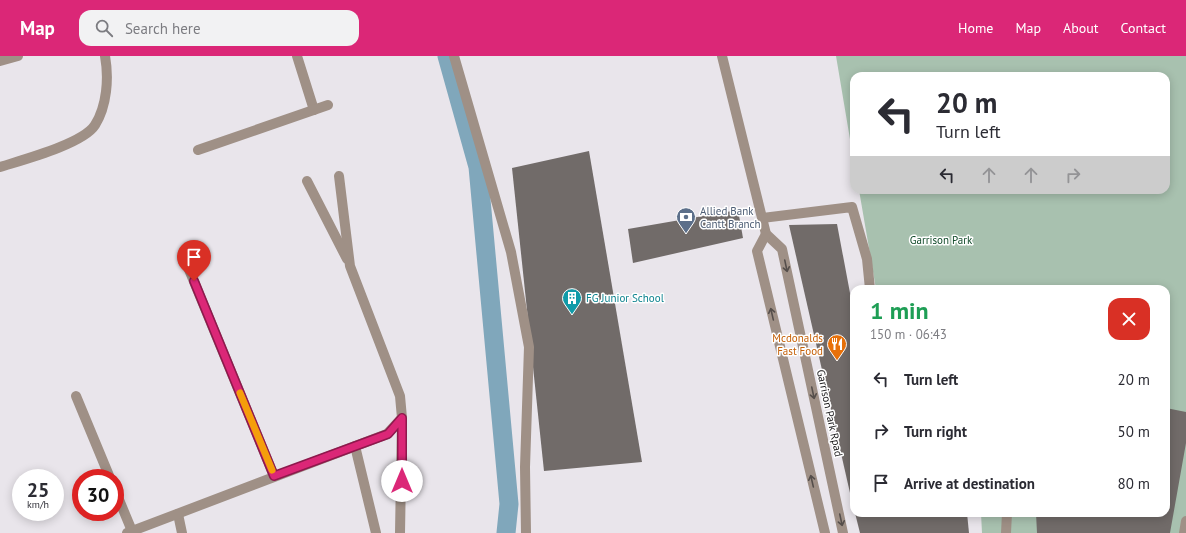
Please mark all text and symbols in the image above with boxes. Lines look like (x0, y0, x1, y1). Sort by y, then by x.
search box (79, 10, 359, 46)
text: Map (20, 16, 55, 40)
icon: search (93, 17, 115, 39)
text: Search here (125, 19, 201, 38)
text: Home (958, 19, 993, 37)
text: Map (1015, 19, 1041, 37)
text: About (1063, 19, 1099, 37)
text: Contact (1121, 19, 1166, 37)
text: 20 m (936, 84, 997, 121)
icon: left (870, 88, 922, 140)
text: Turn left (936, 120, 1001, 143)
icon: left (936, 164, 958, 186)
icon: ahead (978, 164, 1000, 186)
icon: ahead (1020, 164, 1042, 186)
icon: right (1062, 164, 1084, 186)
place label: Allied Bank Cantt Branch (700, 204, 761, 231)
bank icon: Allied Bank Cantt Branch (675, 206, 697, 234)
park label: Garrison Park (910, 233, 973, 247)
pin (177, 240, 211, 281)
icon: arrive (183, 246, 205, 268)
one-way arrow (783, 259, 791, 272)
building icon: FG Junior School (561, 287, 583, 315)
place label: FG Junior School (586, 291, 665, 305)
text: 1 min (870, 295, 929, 326)
button: close (1108, 298, 1150, 340)
one-way arrow (768, 308, 776, 321)
text: 150 m · 06:43 (870, 326, 947, 343)
place label: Mcdonalds Fast Food (772, 331, 823, 358)
restaurant icon: Mcdonalds Fast Food (826, 333, 848, 361)
street label: Garrison Park Rpad (814, 368, 846, 458)
icon: left (870, 368, 892, 390)
text: Turn left (904, 370, 958, 389)
text: 20 m (1117, 370, 1150, 389)
one-way arrow (810, 386, 818, 399)
icon: right (870, 420, 892, 442)
text: Turn right (904, 422, 967, 441)
text: 50 m (1117, 422, 1150, 441)
position arrow (381, 460, 423, 502)
speed limit sign: 30 (72, 469, 124, 521)
icon: arrive (870, 472, 892, 494)
text: Arrive at destination (904, 474, 1035, 493)
text: 80 m (1117, 474, 1150, 493)
one-way arrow (808, 475, 816, 488)
text: 25 (27, 477, 49, 503)
text: km/h (27, 498, 49, 511)
one-way arrow (837, 513, 845, 526)

